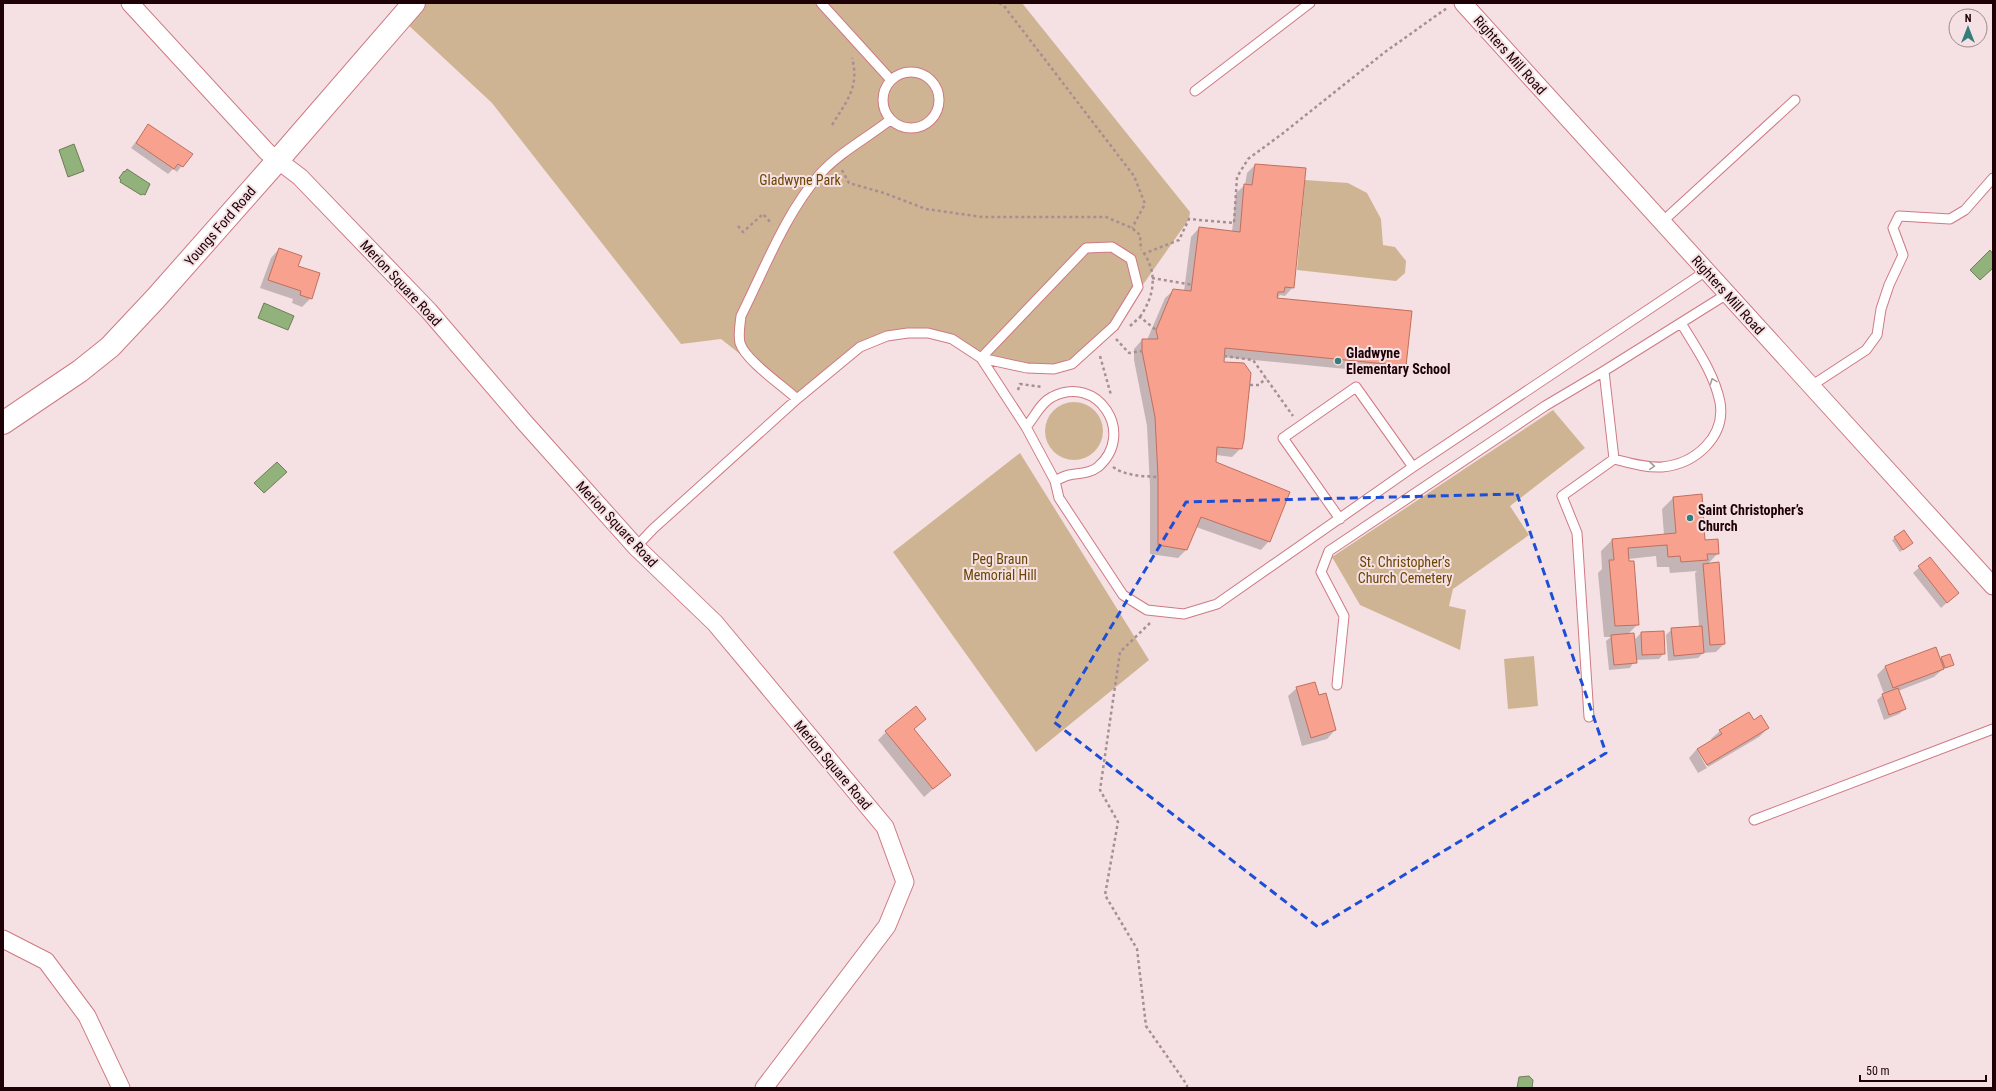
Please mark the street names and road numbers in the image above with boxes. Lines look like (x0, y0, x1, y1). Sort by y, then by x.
street label: Righters Mill Road (1470, 12, 1550, 98)
street label: Youngs Ford Road (181, 183, 259, 269)
street label: Merion Square Road (357, 237, 445, 329)
street label: Righters Mill Road (1688, 252, 1768, 338)
street label: Merion Square Road (573, 478, 661, 570)
street label: Merion Square Road (791, 717, 875, 813)

